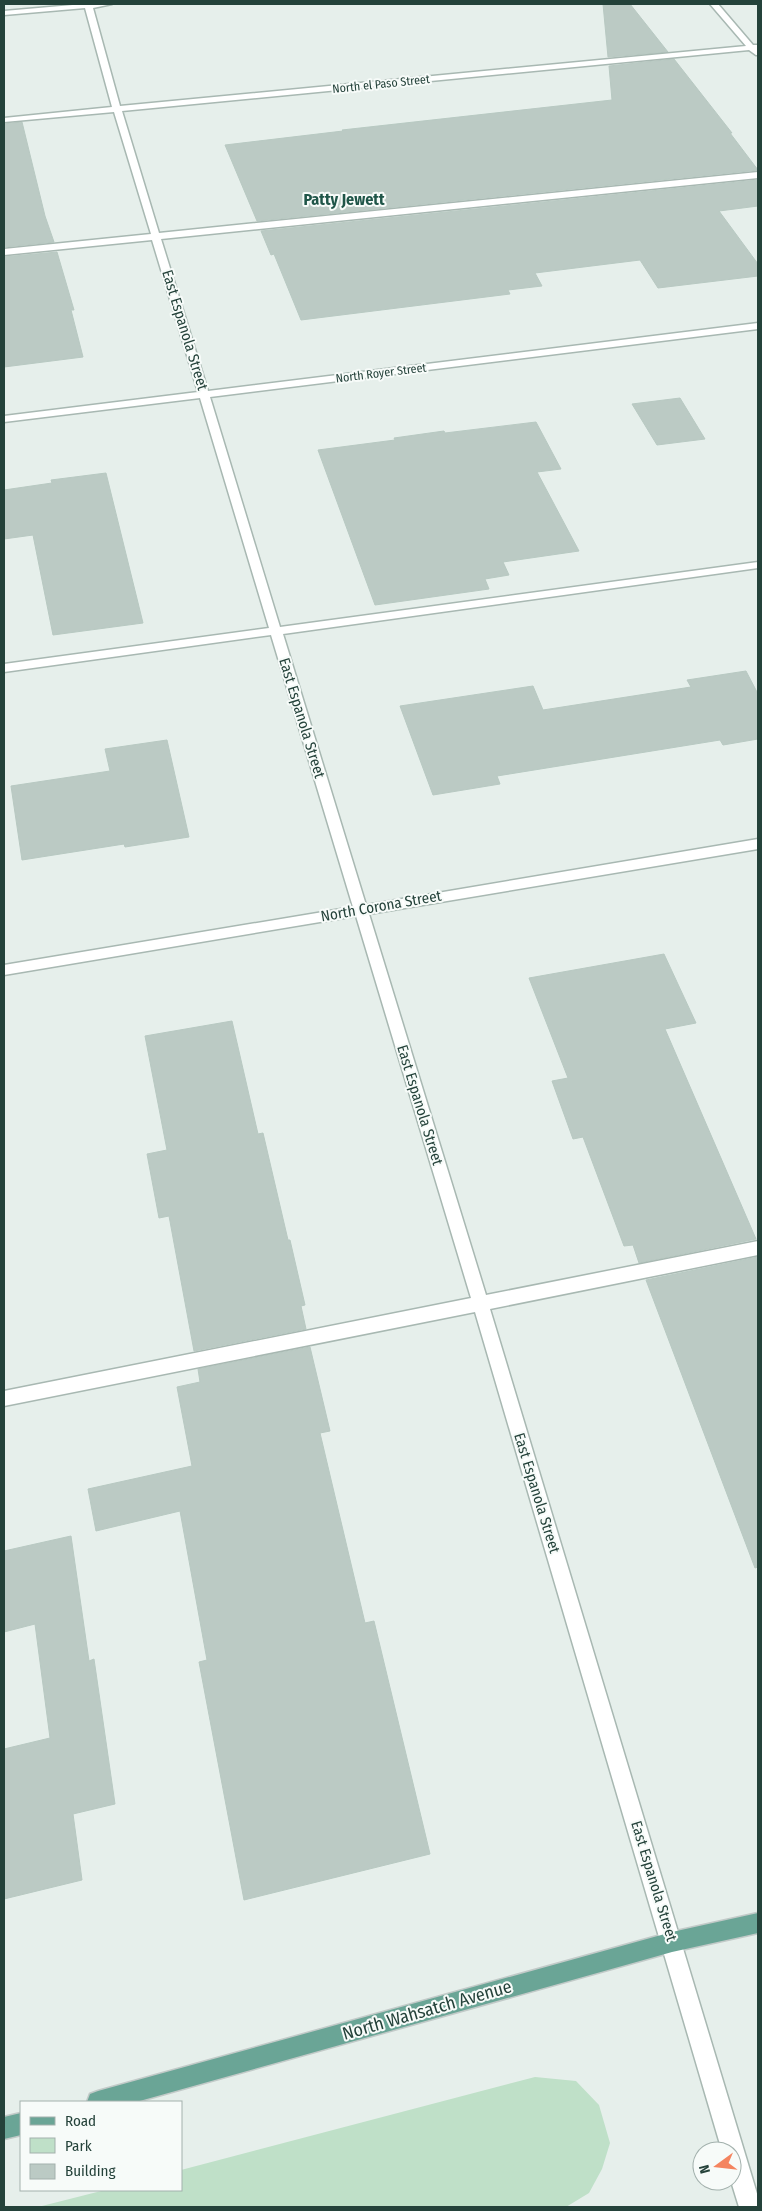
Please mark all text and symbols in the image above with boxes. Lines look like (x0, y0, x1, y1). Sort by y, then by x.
street label: North el Paso Street (332, 72, 431, 96)
district label: Patty Jewett (303, 190, 385, 209)
street label: East Espanola Street (158, 268, 212, 392)
street label: North Royer Street (335, 360, 427, 386)
street label: East Espanola Street (275, 656, 329, 780)
street label: North Corona Street (319, 887, 443, 925)
street label: East Espanola Street (393, 1043, 447, 1167)
street label: East Espanola Street (510, 1431, 564, 1555)
street label: East Espanola Street (627, 1819, 681, 1943)
street label: North Wahsatch Avenue (340, 1975, 514, 2045)
legend (20, 2101, 182, 2191)
text: Road (65, 2112, 96, 2130)
text: Park (65, 2137, 92, 2155)
north arrow (692, 2141, 742, 2191)
text: Building (65, 2162, 116, 2180)
text: N (696, 2163, 714, 2175)

